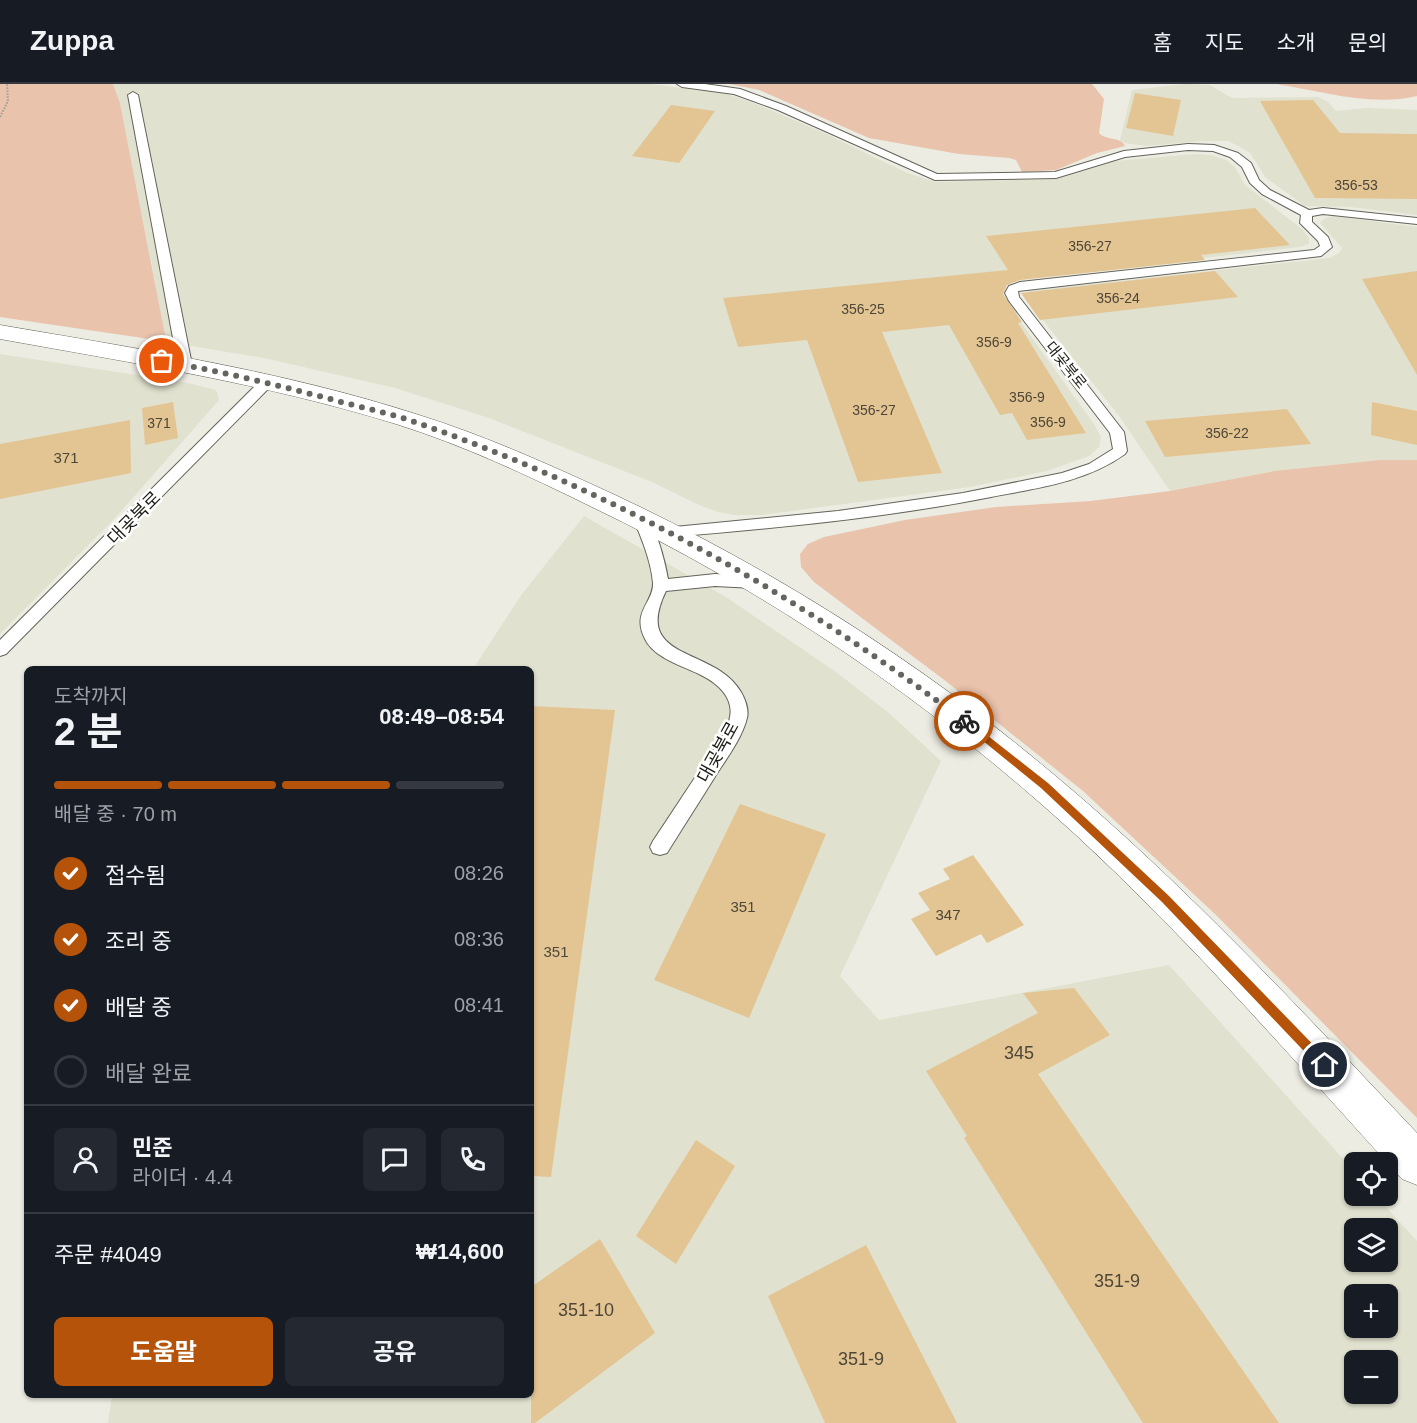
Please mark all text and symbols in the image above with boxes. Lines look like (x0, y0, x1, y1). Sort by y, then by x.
text: Zuppa (30, 25, 114, 56)
text: 홈 (1153, 31, 1172, 54)
text: 지도 (1205, 31, 1244, 54)
text: 소개 (1277, 31, 1315, 54)
text: 문의 (1348, 31, 1387, 54)
house number: 356-53 (1334, 177, 1378, 193)
house number: 356-27 (1068, 238, 1112, 254)
house number: 356-24 (1096, 290, 1140, 306)
house number: 356-25 (841, 301, 885, 317)
house number: 356-9 (976, 334, 1012, 350)
pin (136, 335, 187, 386)
street label: 대곶북로 (1042, 338, 1090, 391)
icon: bag (145, 344, 178, 377)
house number: 356-9 (1009, 389, 1045, 405)
house number: 356-27 (852, 402, 896, 418)
house number: 356-9 (1030, 414, 1066, 430)
house number: 371 (147, 415, 171, 431)
house number: 356-22 (1205, 425, 1249, 441)
house number: 371 (53, 449, 79, 466)
street label: 대곶북로 (104, 488, 164, 548)
text: 도착까지 (54, 685, 128, 707)
courier (934, 691, 994, 751)
text: 08:49–08:54 (379, 704, 504, 729)
icon: bike (948, 705, 981, 738)
text: 2 분 (54, 710, 122, 753)
street label: 대곶북로 (693, 718, 743, 786)
text: 배달 중 · 70 m (54, 803, 177, 825)
icon: check (54, 857, 87, 890)
text: 08:26 (454, 862, 504, 884)
text: 접수됨 (105, 863, 166, 888)
house number: 351 (730, 898, 756, 915)
house number: 347 (935, 906, 961, 923)
icon: check (54, 923, 87, 956)
text: 08:36 (454, 928, 504, 950)
text: 조리 중 (105, 929, 172, 954)
house number: 351 (543, 943, 569, 960)
icon: check (54, 989, 87, 1022)
text: 08:41 (454, 994, 504, 1016)
text: 배달 중 (105, 995, 172, 1020)
pin (1299, 1039, 1350, 1090)
house number: 345 (1004, 1043, 1034, 1063)
icon: home (1308, 1048, 1341, 1081)
text: 배달 완료 (105, 1061, 192, 1086)
button: person (54, 1128, 117, 1191)
button: chat (363, 1128, 426, 1191)
button: phone (441, 1128, 504, 1191)
text: 민준 (132, 1135, 172, 1160)
map controls (1344, 1152, 1398, 1404)
button: locate (1344, 1152, 1398, 1206)
text: 라이더 · 4.4 (132, 1166, 233, 1188)
button: layers (1344, 1218, 1398, 1272)
text: ₩14,600 (416, 1239, 504, 1264)
text: 주문 #4049 (54, 1242, 162, 1267)
house number: 351-9 (1094, 1271, 1140, 1291)
button: + (1344, 1284, 1398, 1338)
house number: 351-10 (558, 1300, 614, 1320)
button: 도움말 (54, 1317, 273, 1386)
button: 공유 (285, 1317, 504, 1386)
house number: 351-9 (838, 1349, 884, 1369)
button: − (1344, 1350, 1398, 1404)

